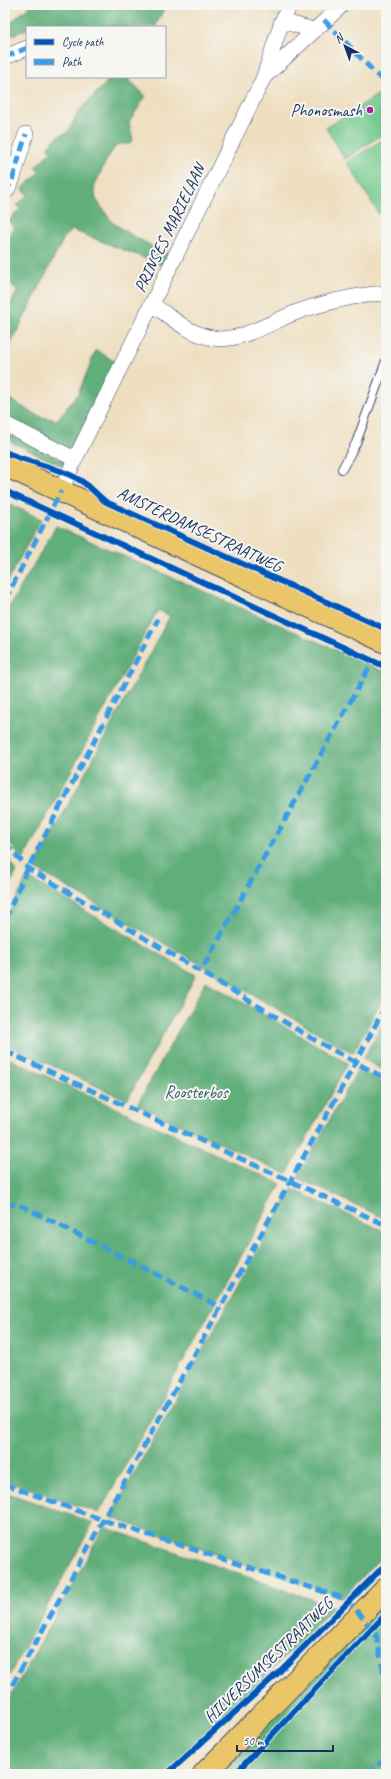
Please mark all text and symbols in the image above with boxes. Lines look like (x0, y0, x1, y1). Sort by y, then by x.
legend (26, 26, 166, 78)
north arrow (325, 26, 365, 66)
text: N (331, 30, 347, 46)
text: Cycle path (62, 34, 104, 50)
text: Path (62, 54, 82, 70)
place label: Phonosmash (291, 100, 362, 121)
marker: Phonosmash (365, 105, 375, 115)
street label: PRINSES MARIELAAN (129, 159, 211, 296)
street label: AMSTERDAMSESTRAATWEG (114, 482, 287, 578)
park label: Roosterbos (164, 1082, 229, 1103)
street label: HILVERSUMSESTRAATWEG (199, 1592, 339, 1727)
scale bar (237, 1727, 333, 1753)
text: 50 m (243, 1733, 265, 1749)

